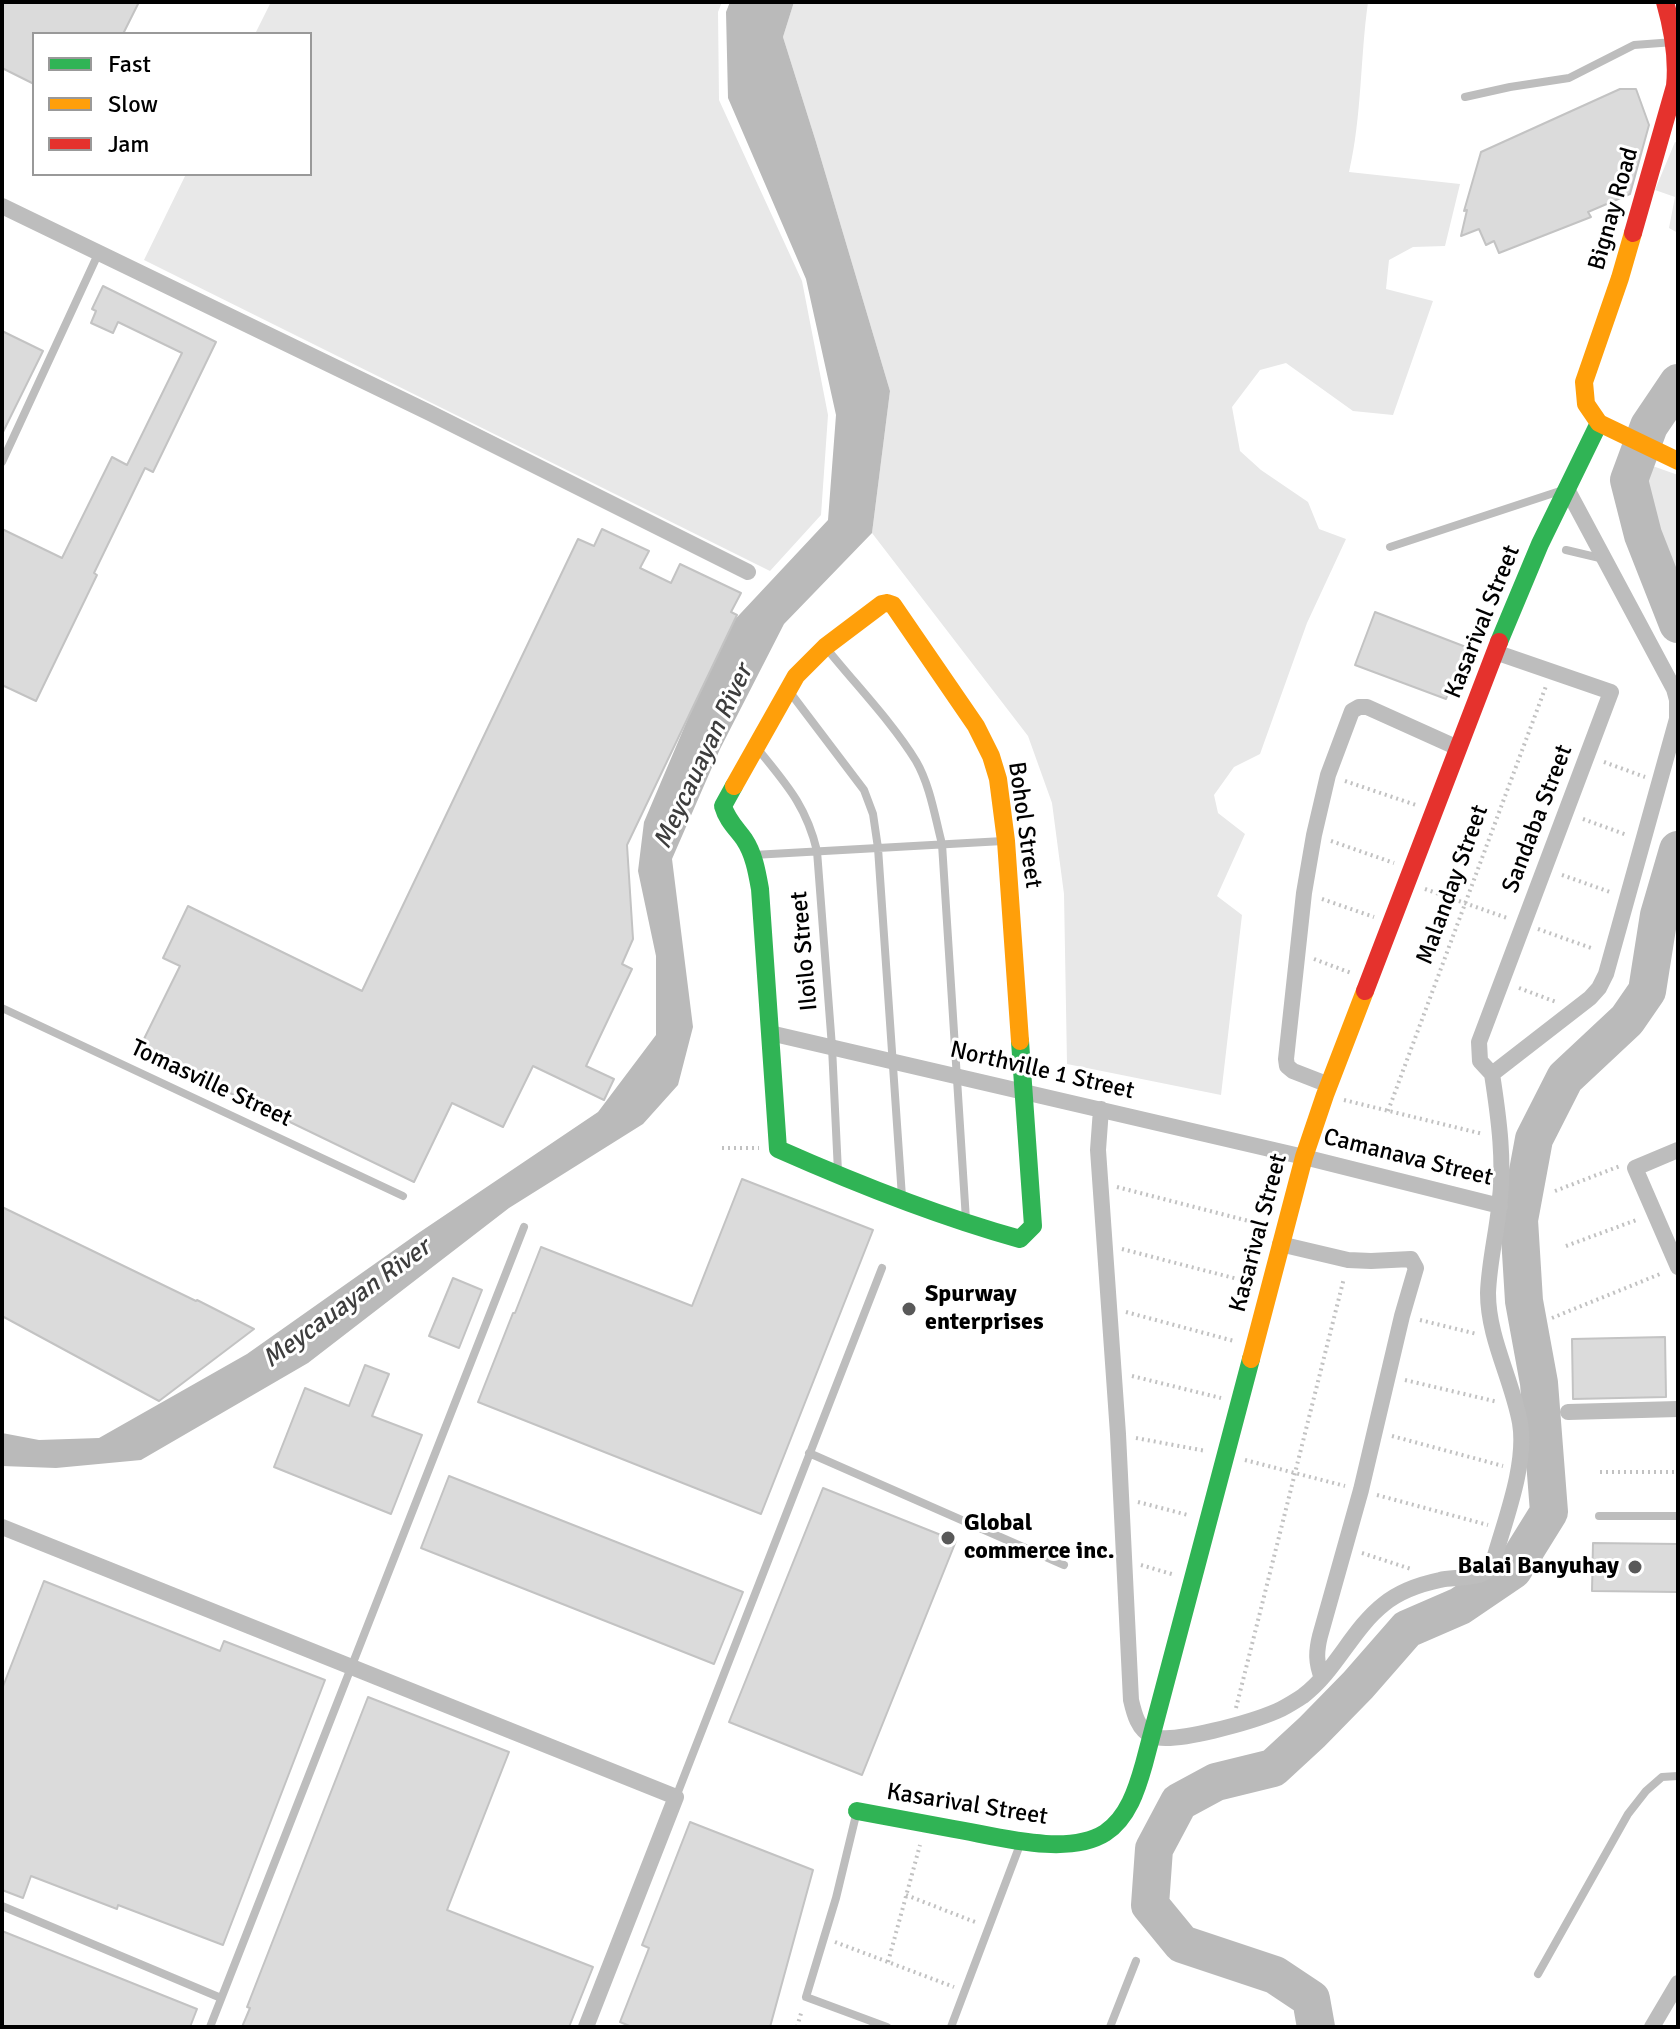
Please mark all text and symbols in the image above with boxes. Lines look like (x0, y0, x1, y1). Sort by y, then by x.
legend (32, 32, 312, 176)
text: Fast (108, 49, 151, 79)
text: Slow (108, 89, 158, 119)
text: Jam (108, 129, 149, 159)
street label: Bignay Road (1583, 144, 1645, 274)
street label: Kasarival Street (1439, 541, 1527, 703)
water label: Meycauayan River (648, 660, 760, 854)
street label: Sandaba Street (1497, 741, 1579, 897)
street label: Bohol Street (1001, 760, 1047, 890)
street label: Malanday Street (1411, 801, 1495, 969)
street label: Iloilo Street (785, 890, 825, 1012)
street label: Tomasville Street (126, 1034, 296, 1134)
street label: Northville 1 Street (947, 1036, 1137, 1106)
street label: Camanava Street (1320, 1123, 1496, 1193)
street label: Kasarival Street (1224, 1151, 1294, 1315)
water label: Meycauayan River (257, 1233, 437, 1375)
place label: Spurway enterprises (925, 1281, 1044, 1337)
marker: Spurway enterprises (900, 1300, 918, 1318)
place label: Global commerce inc. (964, 1510, 1115, 1566)
marker: Global commerce inc. (939, 1529, 957, 1547)
place label: Balai Banyuhay (1457, 1553, 1619, 1581)
marker: Balai Banyuhay (1626, 1558, 1644, 1576)
street label: Kasarival Street (884, 1778, 1050, 1832)

